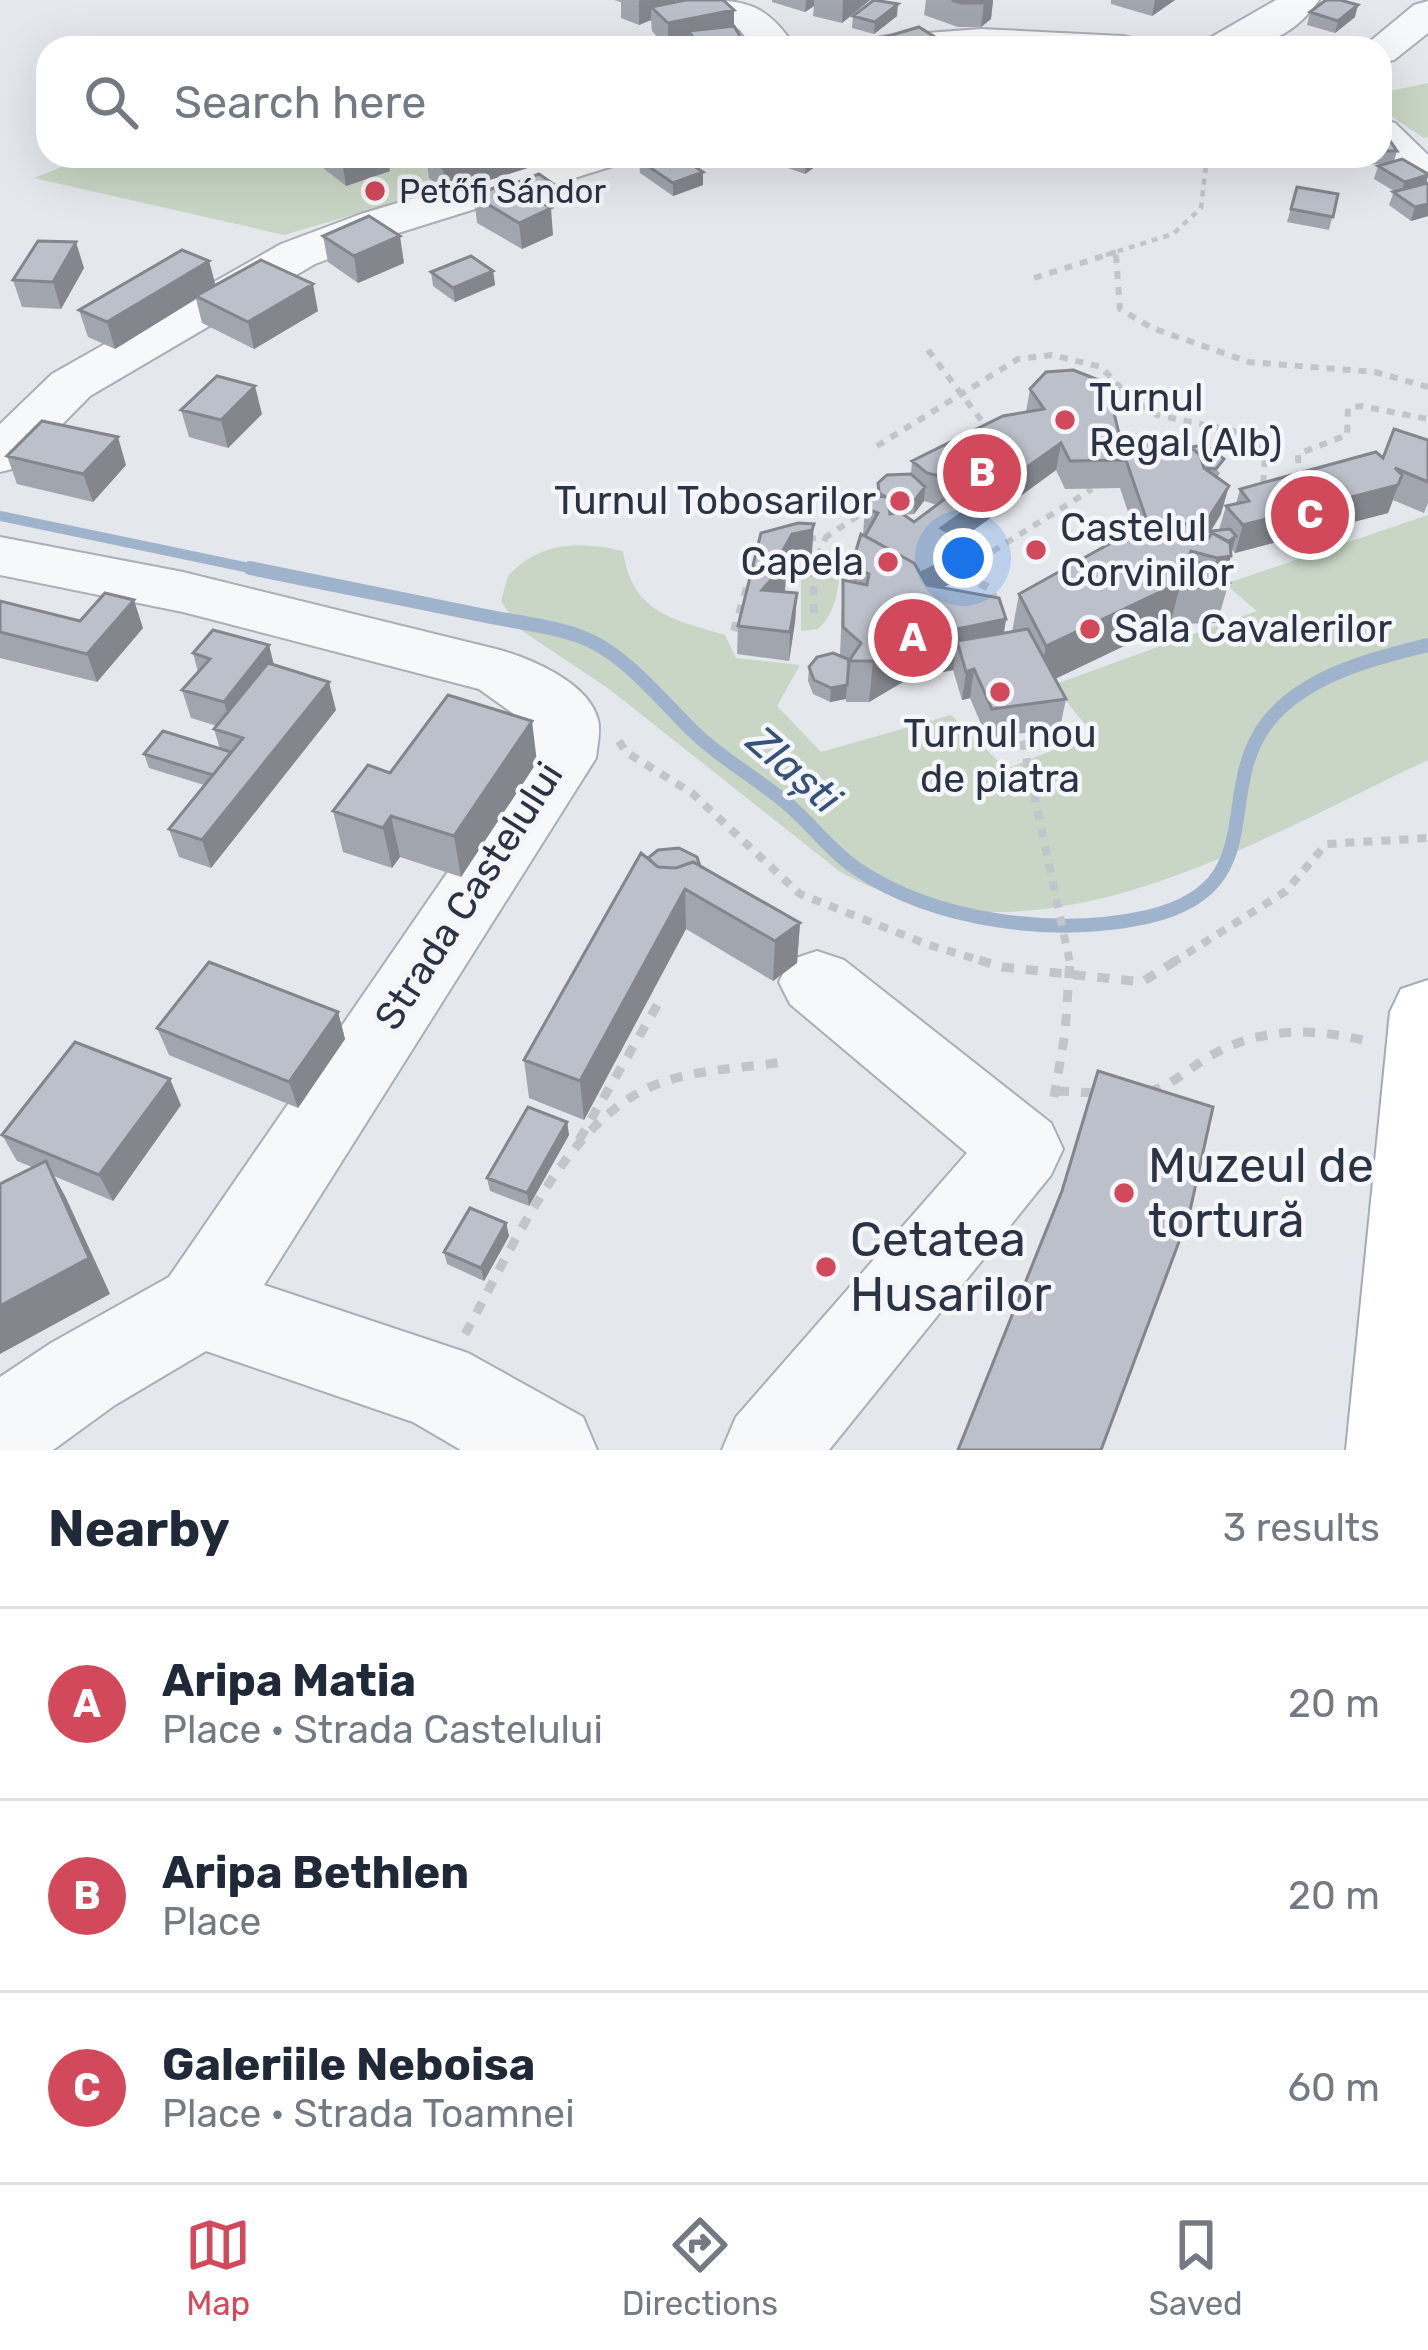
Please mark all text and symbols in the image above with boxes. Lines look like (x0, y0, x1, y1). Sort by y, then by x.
search box (36, 36, 1392, 168)
icon: search (78, 69, 144, 135)
text: Search here (174, 76, 426, 129)
place label: Petőfi Sándor (399, 172, 606, 211)
marker: Petőfi Sándor (362, 178, 388, 204)
place label: Turnul Regal (Alb) (1089, 375, 1282, 466)
marker: Turnul Regal (Alb) (1052, 407, 1078, 433)
pin: B (943, 428, 1021, 518)
pin: C (1271, 470, 1349, 560)
place label: Turnul Tobosarilor (554, 478, 876, 524)
marker: Turnul Tobosarilor (887, 488, 913, 514)
place label: Castelul Corvinilor (1060, 505, 1234, 596)
your location (933, 528, 993, 588)
marker: Castelul Corvinilor (1023, 537, 1049, 563)
place label: Capela (740, 539, 864, 585)
marker: Capela (875, 549, 901, 575)
pin: A (874, 593, 952, 683)
place label: Sala Cavalerilor (1114, 606, 1392, 652)
marker: Sala Cavalerilor (1077, 616, 1103, 642)
marker: Turnul nou de piatra (987, 679, 1013, 705)
place label: Turnul nou de piatra (903, 711, 1097, 802)
water label: Zlaști (736, 715, 852, 825)
street label: Strada Castelului (365, 754, 573, 1038)
place label: Muzeul de tortură (1148, 1137, 1374, 1249)
marker: Muzeul de tortură (1111, 1180, 1137, 1206)
place label: Cetatea Husarilor (850, 1211, 1051, 1323)
marker: Cetatea Husarilor (813, 1254, 839, 1280)
text: Nearby (48, 1498, 230, 1559)
text: 3 results (1223, 1505, 1380, 1551)
text: Aripa Matia (162, 1654, 416, 1707)
text: A (73, 1681, 101, 1727)
text: 20 m (1288, 1681, 1380, 1727)
text: Place · Strada Castelului (162, 1707, 603, 1753)
text: Aripa Bethlen (162, 1846, 469, 1899)
text: B (73, 1873, 101, 1919)
text: 20 m (1288, 1873, 1380, 1919)
text: Place (162, 1899, 261, 1945)
text: Galeriile Neboisa (162, 2038, 535, 2091)
text: C (73, 2065, 101, 2111)
text: 60 m (1287, 2065, 1380, 2111)
text: Place · Strada Toamnei (162, 2091, 575, 2137)
tab: Map (185, 2212, 251, 2323)
tab: Directions (622, 2212, 778, 2323)
tab: Saved (1149, 2212, 1243, 2323)

